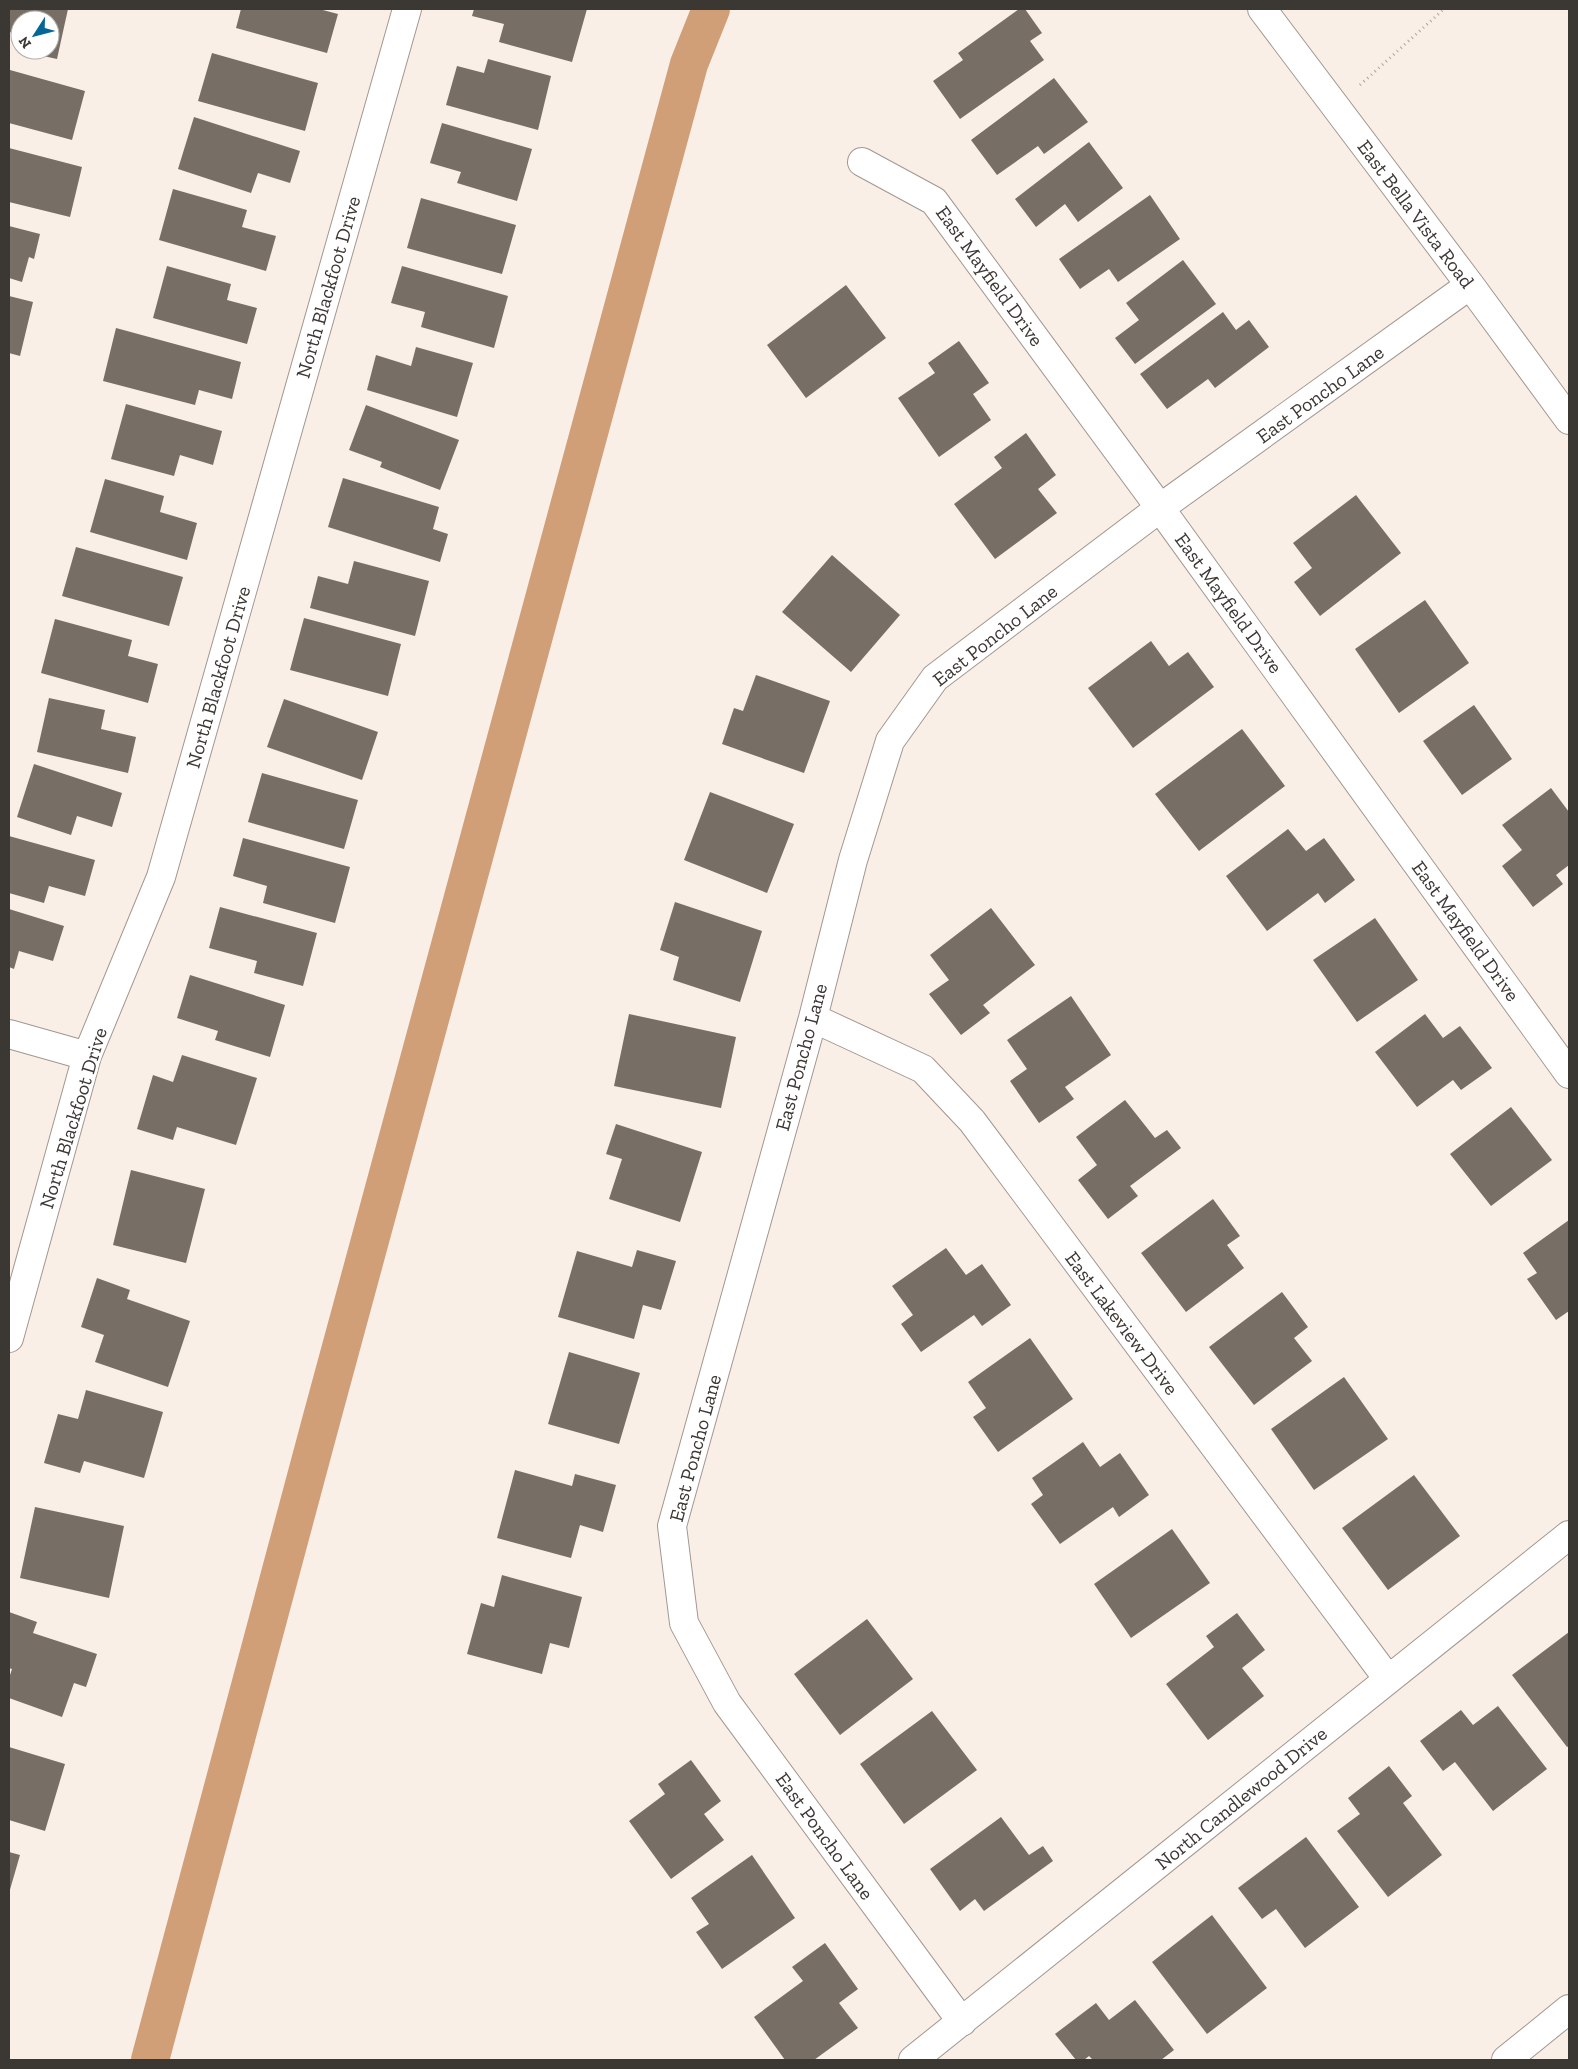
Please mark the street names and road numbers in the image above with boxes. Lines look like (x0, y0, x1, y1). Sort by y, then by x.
street label: East Bella Vista Road (1352, 135, 1480, 293)
street label: North Blackfoot Drive (291, 193, 365, 381)
street label: East Mayfield Drive (931, 201, 1049, 351)
street label: East Poncho Lane (1252, 340, 1388, 448)
street label: East Mayfield Drive (1170, 528, 1288, 678)
street label: East Poncho Lane (928, 579, 1062, 691)
street label: North Blackfoot Drive (181, 583, 255, 771)
street label: East Mayfield Drive (1407, 856, 1525, 1006)
street label: East Poncho Lane (770, 981, 832, 1133)
street label: North Blackfoot Drive (34, 1024, 112, 1212)
street label: East Lakeview Drive (1060, 1247, 1184, 1399)
street label: East Poncho Lane (664, 1372, 726, 1524)
street label: North Candlewood Drive (1150, 1721, 1332, 1875)
street label: East Poncho Lane (771, 1768, 879, 1904)

